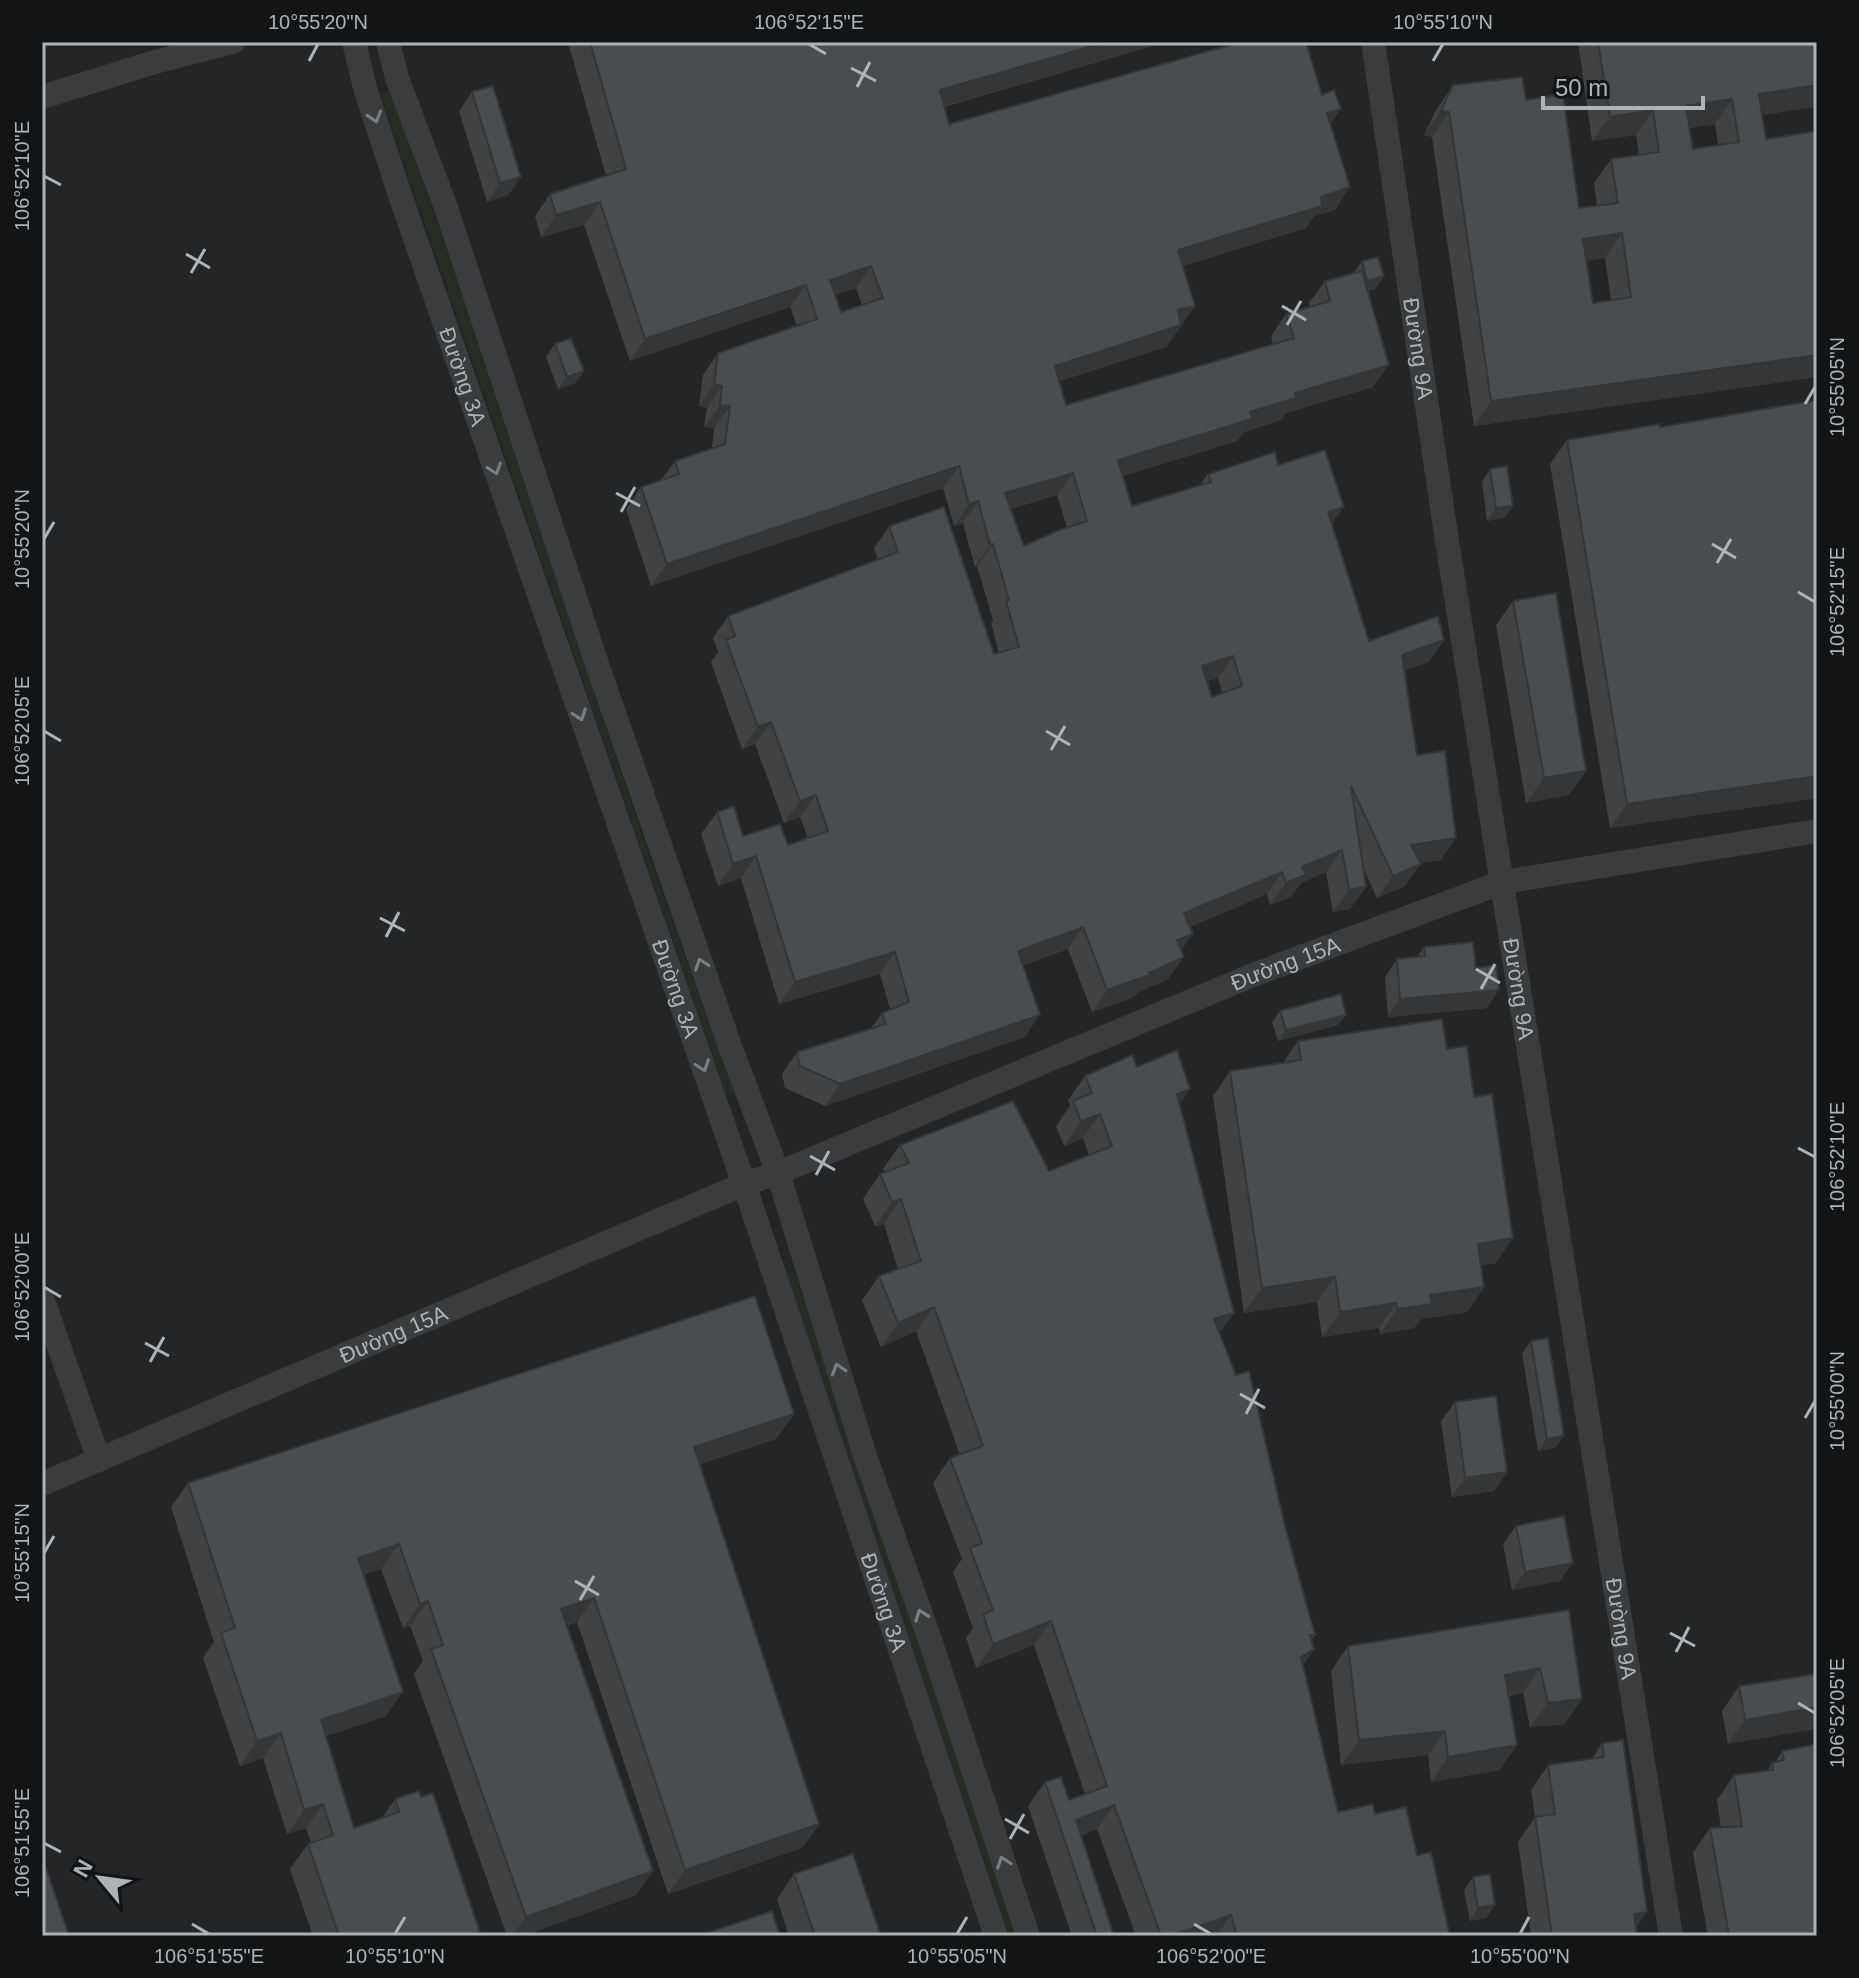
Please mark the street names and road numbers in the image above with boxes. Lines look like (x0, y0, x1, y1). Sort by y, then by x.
street label: Đường 9A (1399, 296, 1438, 402)
street label: Đường 3A (434, 324, 492, 429)
street label: Đường 15A (1227, 931, 1344, 995)
street label: Đường 3A (647, 936, 705, 1041)
street label: Đường 9A (1498, 936, 1539, 1042)
street label: Đường 15A (336, 1300, 451, 1368)
street label: Đường 3A (856, 1550, 912, 1655)
street label: Đường 9A (1601, 1576, 1642, 1682)

